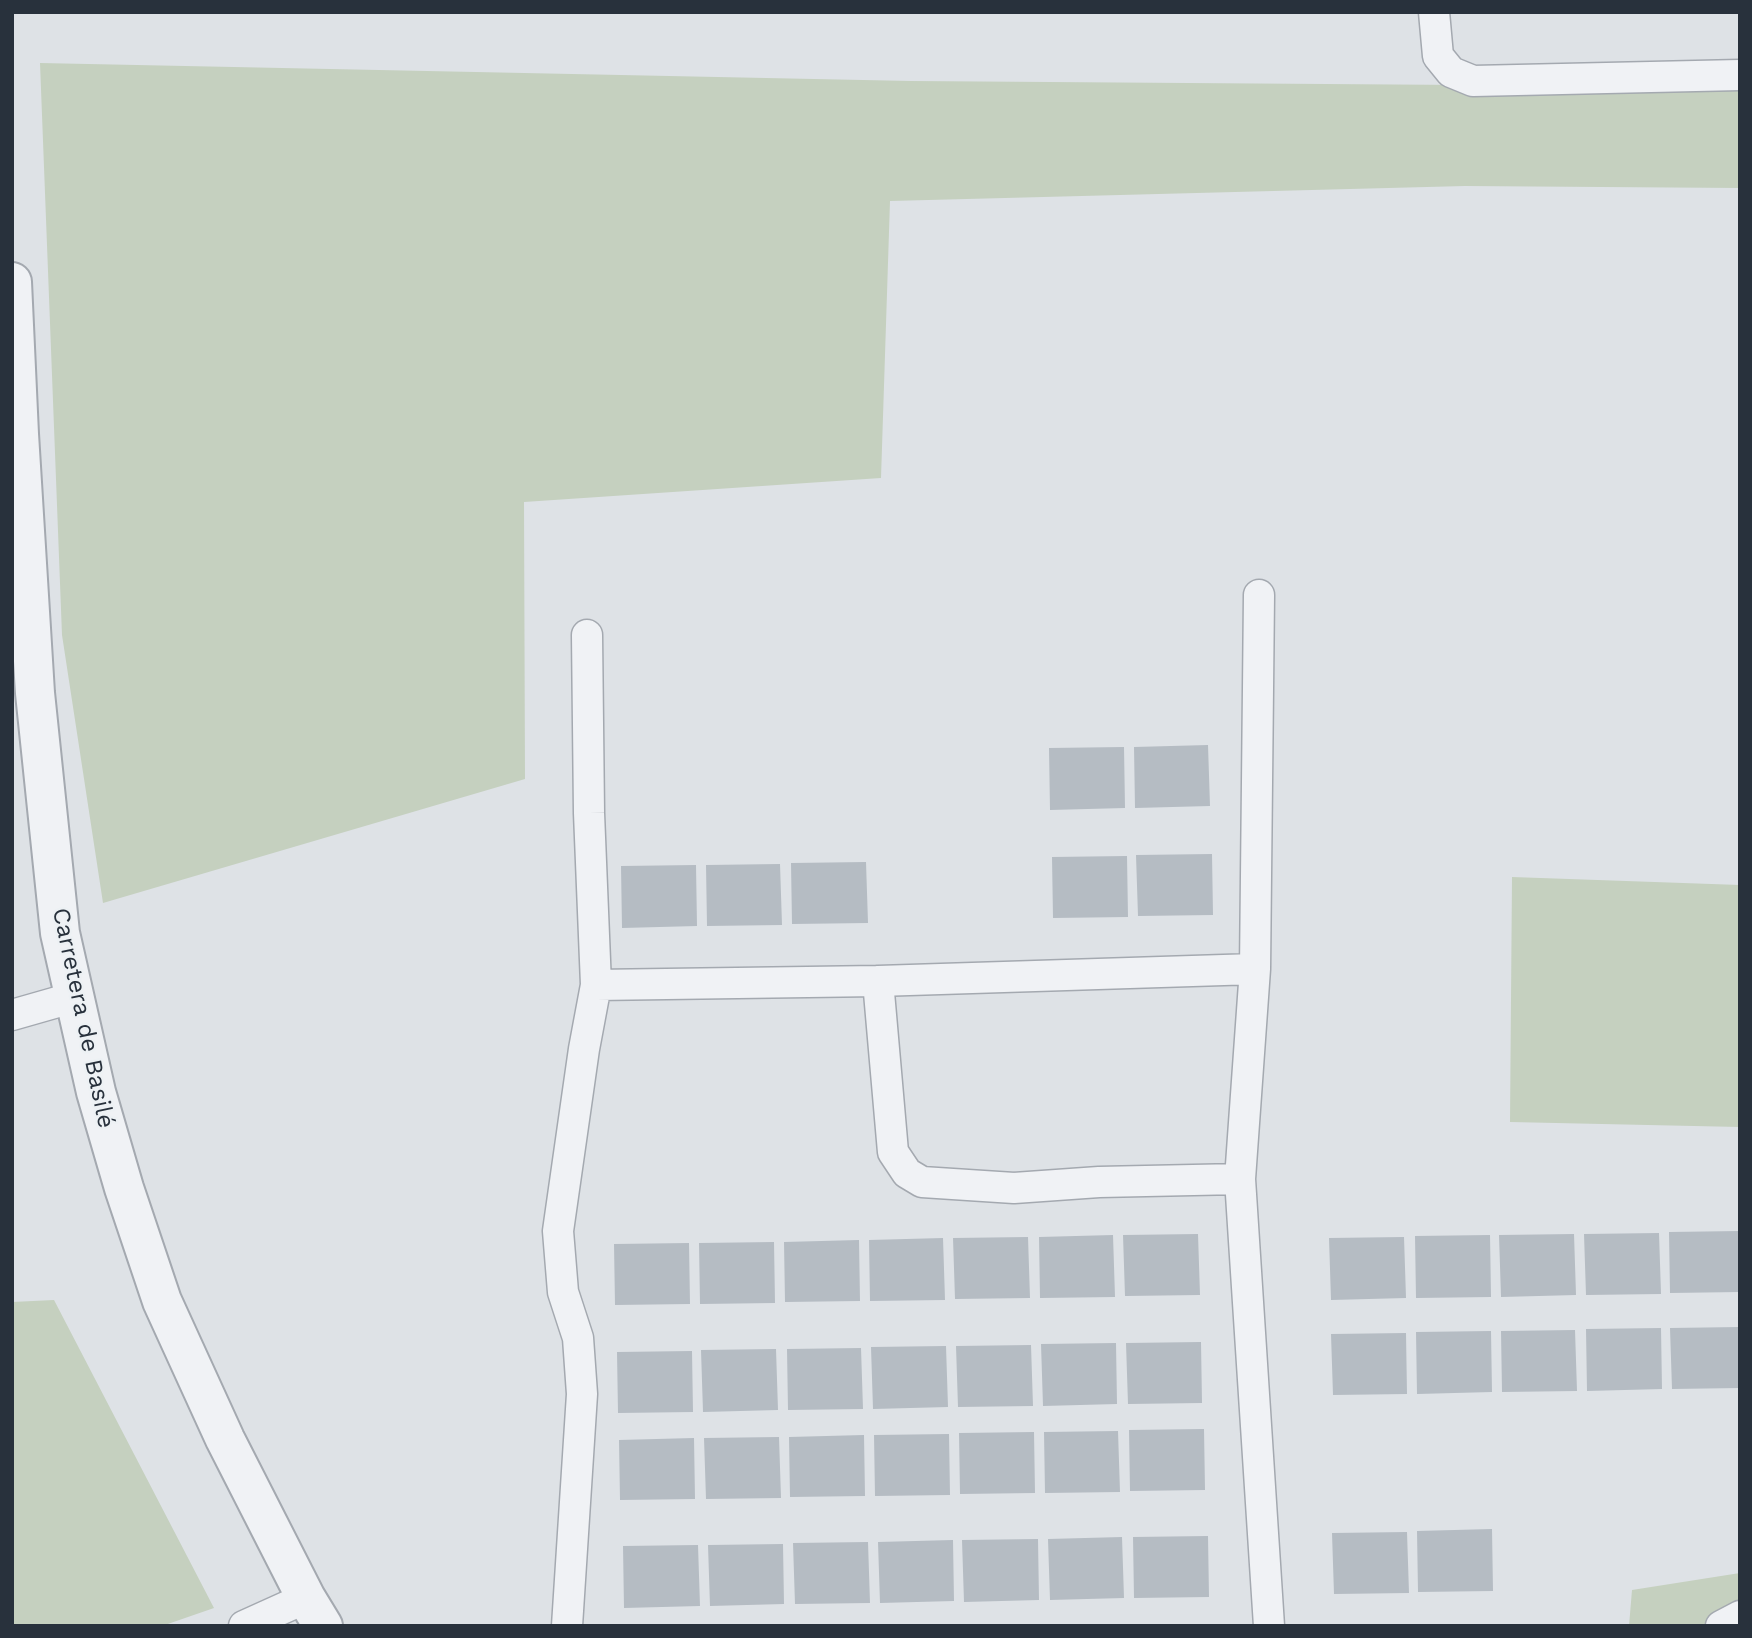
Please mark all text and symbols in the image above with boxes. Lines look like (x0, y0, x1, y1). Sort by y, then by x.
street label: Carretera de Basilé (46, 905, 120, 1131)

